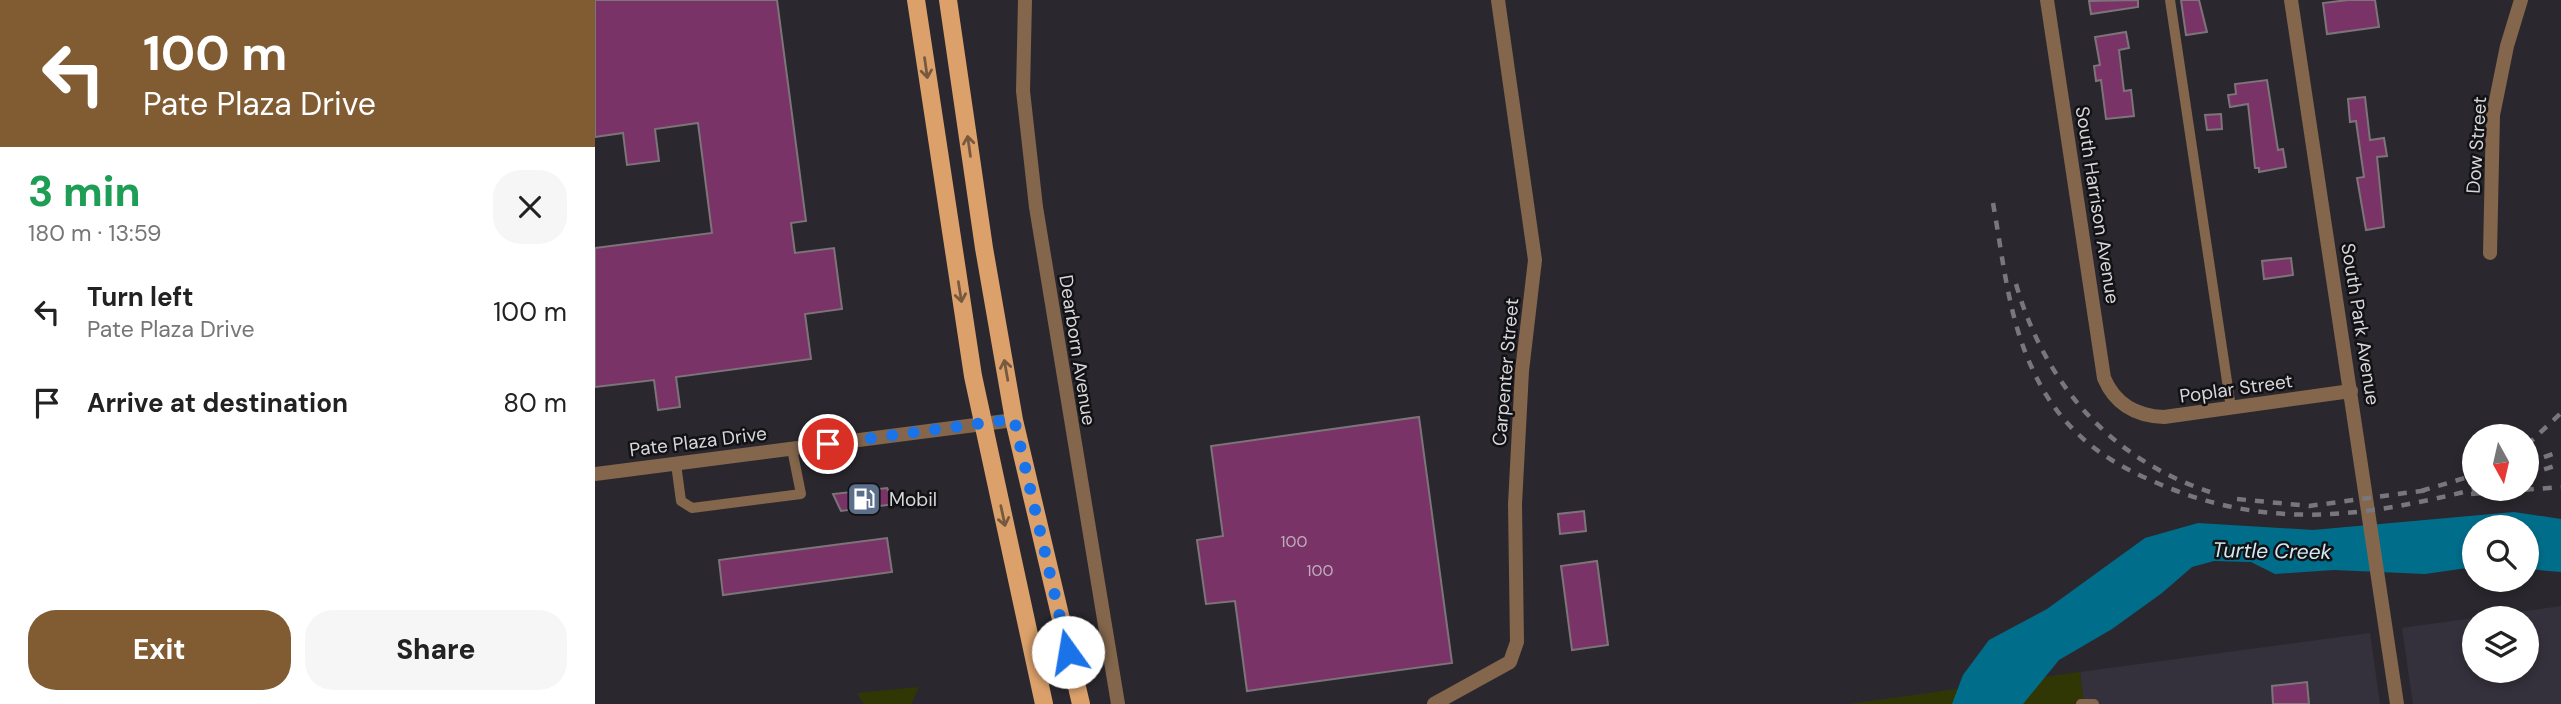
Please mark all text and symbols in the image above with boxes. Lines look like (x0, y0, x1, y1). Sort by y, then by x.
text: 100 m (143, 21, 287, 85)
icon: left (28, 28, 119, 119)
one-way arrow (919, 56, 932, 78)
text: Pate Plaza Drive (143, 83, 376, 125)
street label: Dow Street (2461, 96, 2492, 194)
street label: South Harrison Avenue (2070, 104, 2125, 306)
one-way arrow (962, 135, 975, 158)
text: 3 min (28, 164, 141, 219)
button: close (493, 170, 567, 244)
text: 180 m · 13:59 (28, 218, 162, 248)
street label: South Park Avenue (2335, 241, 2386, 407)
street label: Dearborn Avenue (1053, 273, 1102, 427)
text: Turn left (87, 280, 194, 314)
one-way arrow (954, 281, 967, 303)
icon: left (28, 293, 66, 331)
text: 100 m (493, 295, 567, 329)
street label: Carpenter Street (1487, 297, 1524, 447)
text: Pate Plaza Drive (87, 314, 255, 344)
one-way arrow (999, 359, 1012, 382)
street label: Poplar Street (2178, 368, 2294, 409)
icon: arrive (28, 384, 66, 422)
text: Arrive at destination (87, 386, 348, 420)
text: 80 m (503, 386, 567, 420)
pin (798, 414, 858, 474)
street label: Pate Plaza Drive (628, 421, 768, 462)
north arrow (2462, 424, 2539, 500)
map controls (2462, 424, 2539, 683)
icon: arrive (809, 425, 847, 463)
fuel station icon: Mobil (845, 480, 883, 518)
place label: Mobil (889, 487, 937, 512)
one-way arrow (997, 504, 1010, 527)
button: search (2462, 515, 2539, 592)
house number: 100 (1281, 531, 1307, 552)
water label: Turtle Creek (2212, 536, 2332, 566)
house number: 100 (1307, 560, 1333, 581)
button: layers (2462, 606, 2539, 683)
button: Exit (28, 610, 291, 690)
button: Share (305, 610, 567, 690)
position arrow (1031, 615, 1105, 689)

